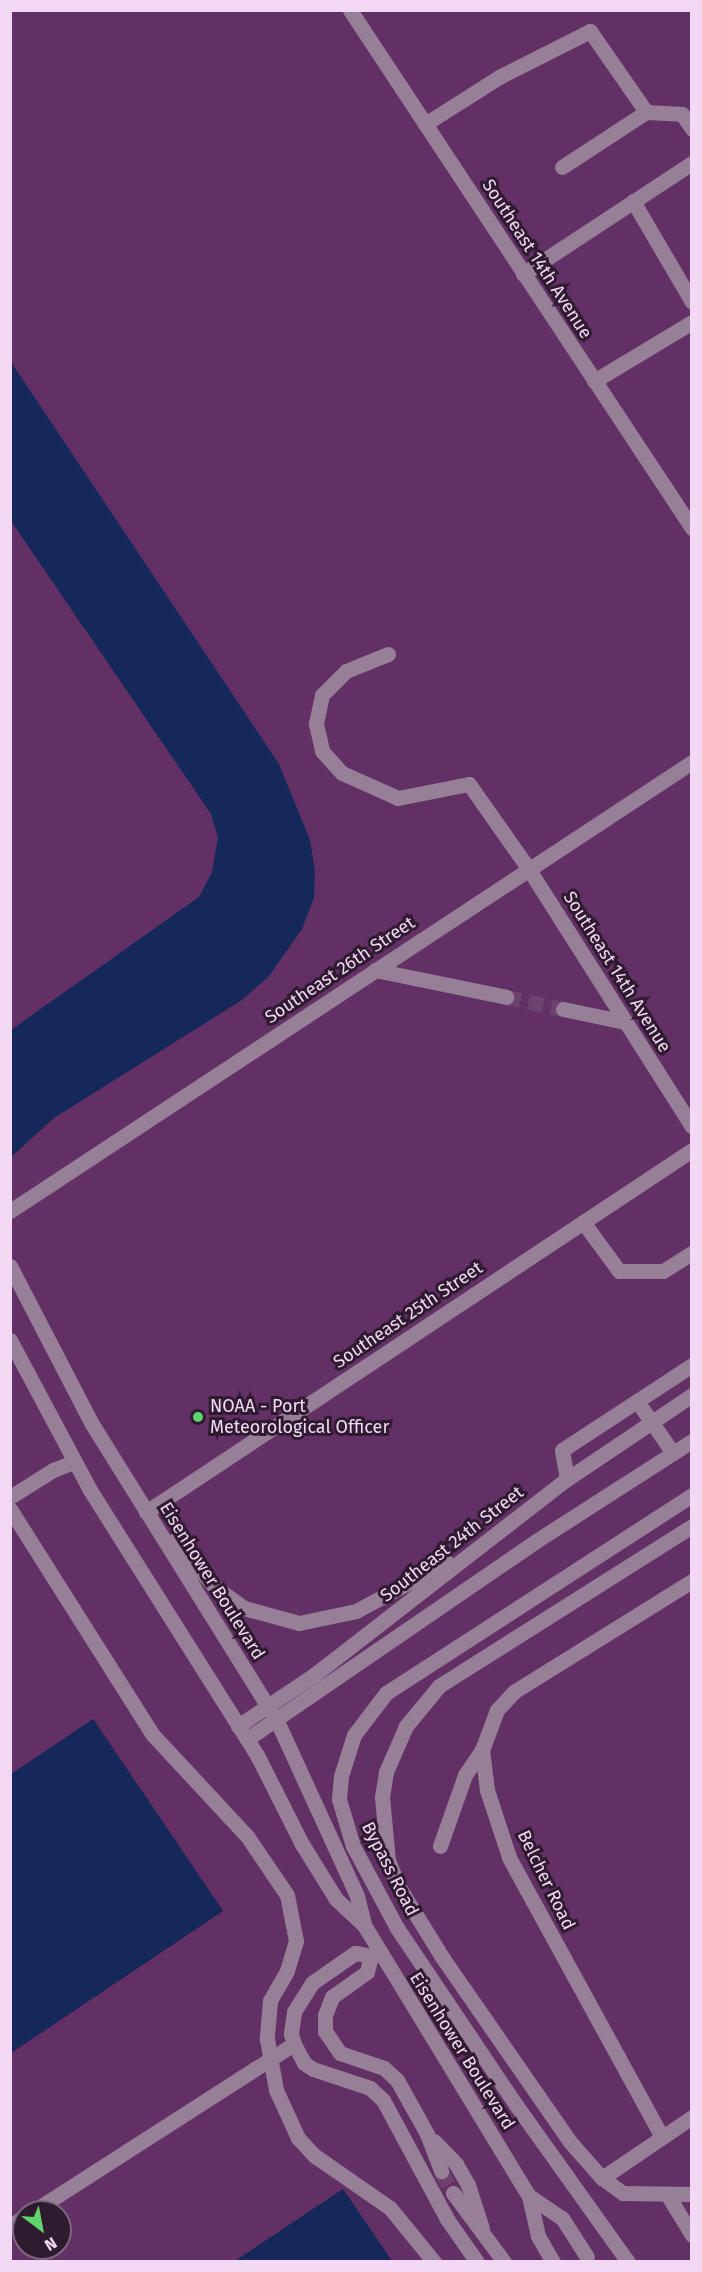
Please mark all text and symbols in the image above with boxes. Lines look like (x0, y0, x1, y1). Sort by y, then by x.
street label: Southeast 14th Avenue (477, 175, 597, 343)
street label: Southeast 14th Avenue (559, 888, 675, 1056)
street label: Southeast 26th Street (261, 912, 419, 1028)
street label: Southeast 25th Street (329, 1257, 487, 1373)
place label: NOAA - Port Meteorological Officer (210, 1396, 389, 1438)
marker: NOAA - Port Meteorological Officer (191, 1410, 205, 1424)
street label: Southeast 24th Street (376, 1481, 528, 1607)
street label: Eisenhower Boulevard (155, 1498, 269, 1664)
street label: Bypass Road (357, 1818, 423, 1920)
street label: Belcher Road (513, 1827, 579, 1933)
street label: Eisenhower Boulevard (405, 1968, 519, 2134)
north arrow (12, 2200, 72, 2260)
text: N (41, 2233, 60, 2255)

